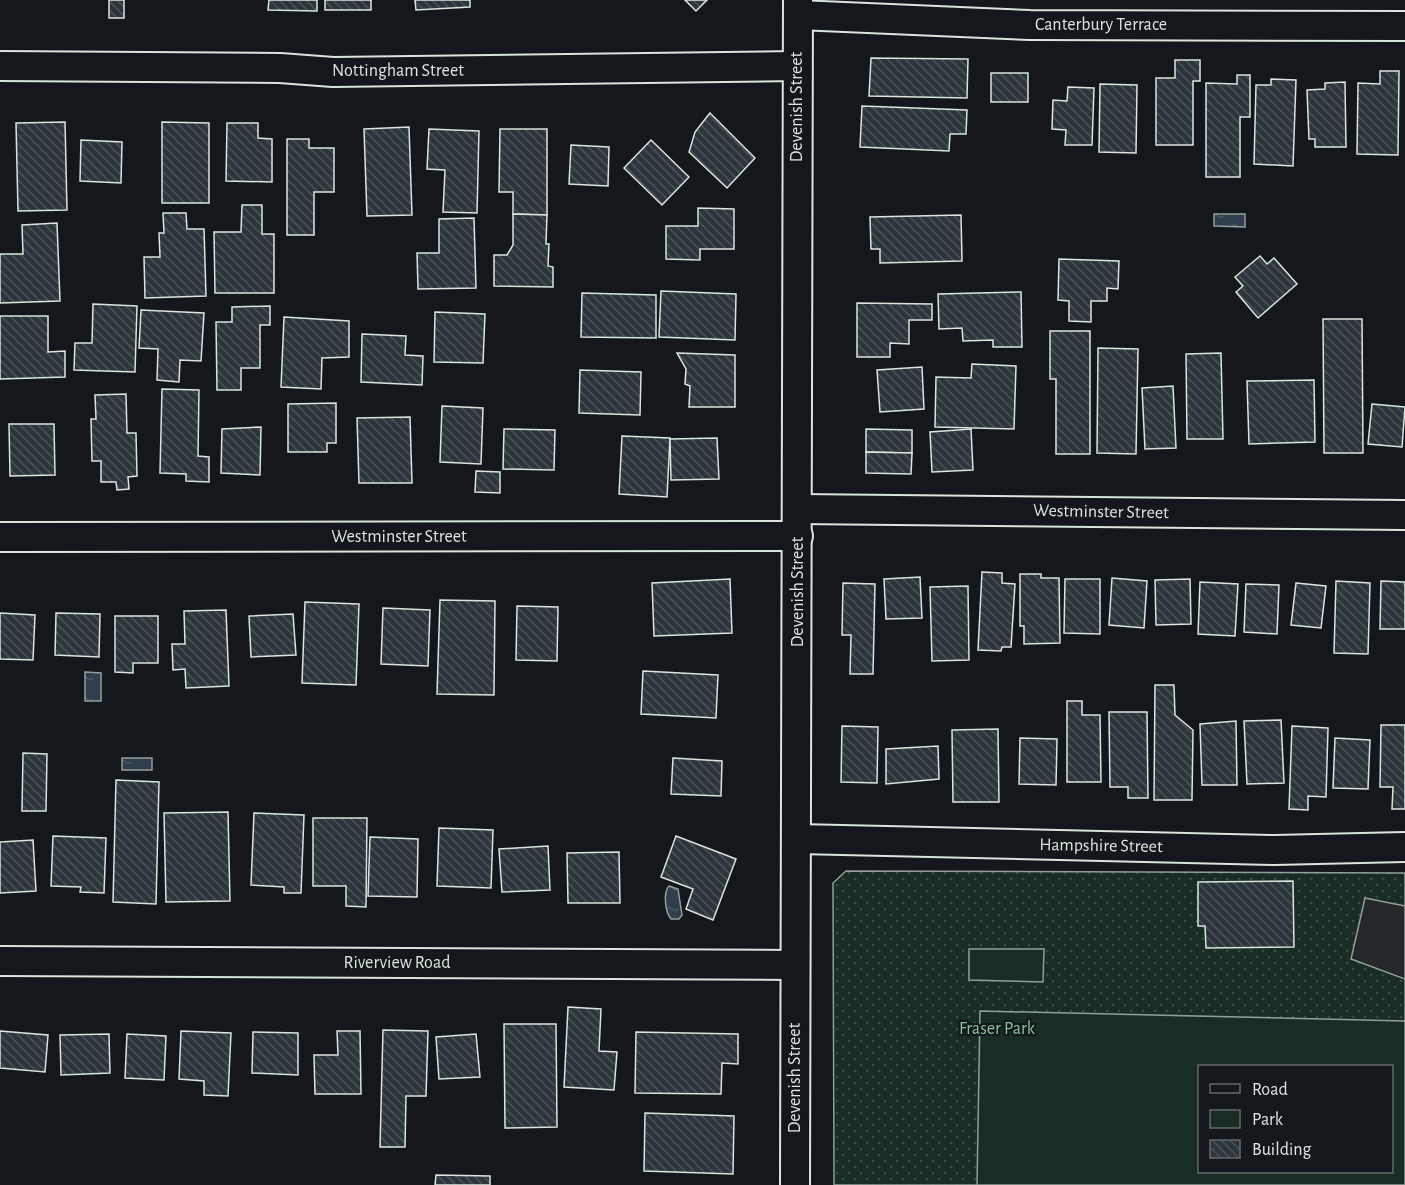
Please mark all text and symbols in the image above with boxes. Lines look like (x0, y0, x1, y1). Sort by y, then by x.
street label: Canterbury Terrace (1035, 16, 1167, 34)
street label: Devenish Street (788, 51, 806, 162)
street label: Nottingham Street (332, 62, 464, 80)
street label: Westminster Street (1033, 502, 1169, 522)
street label: Westminster Street (331, 528, 467, 546)
street label: Devenish Street (789, 536, 807, 647)
street label: Hampshire Street (1039, 836, 1163, 856)
street label: Riverview Road (343, 954, 451, 972)
park label: Fraser Park (959, 1020, 1036, 1038)
street label: Devenish Street (786, 1022, 804, 1133)
legend (1198, 1065, 1393, 1173)
text: Road (1252, 1081, 1288, 1099)
text: Park (1252, 1111, 1284, 1129)
text: Building (1252, 1141, 1312, 1159)

